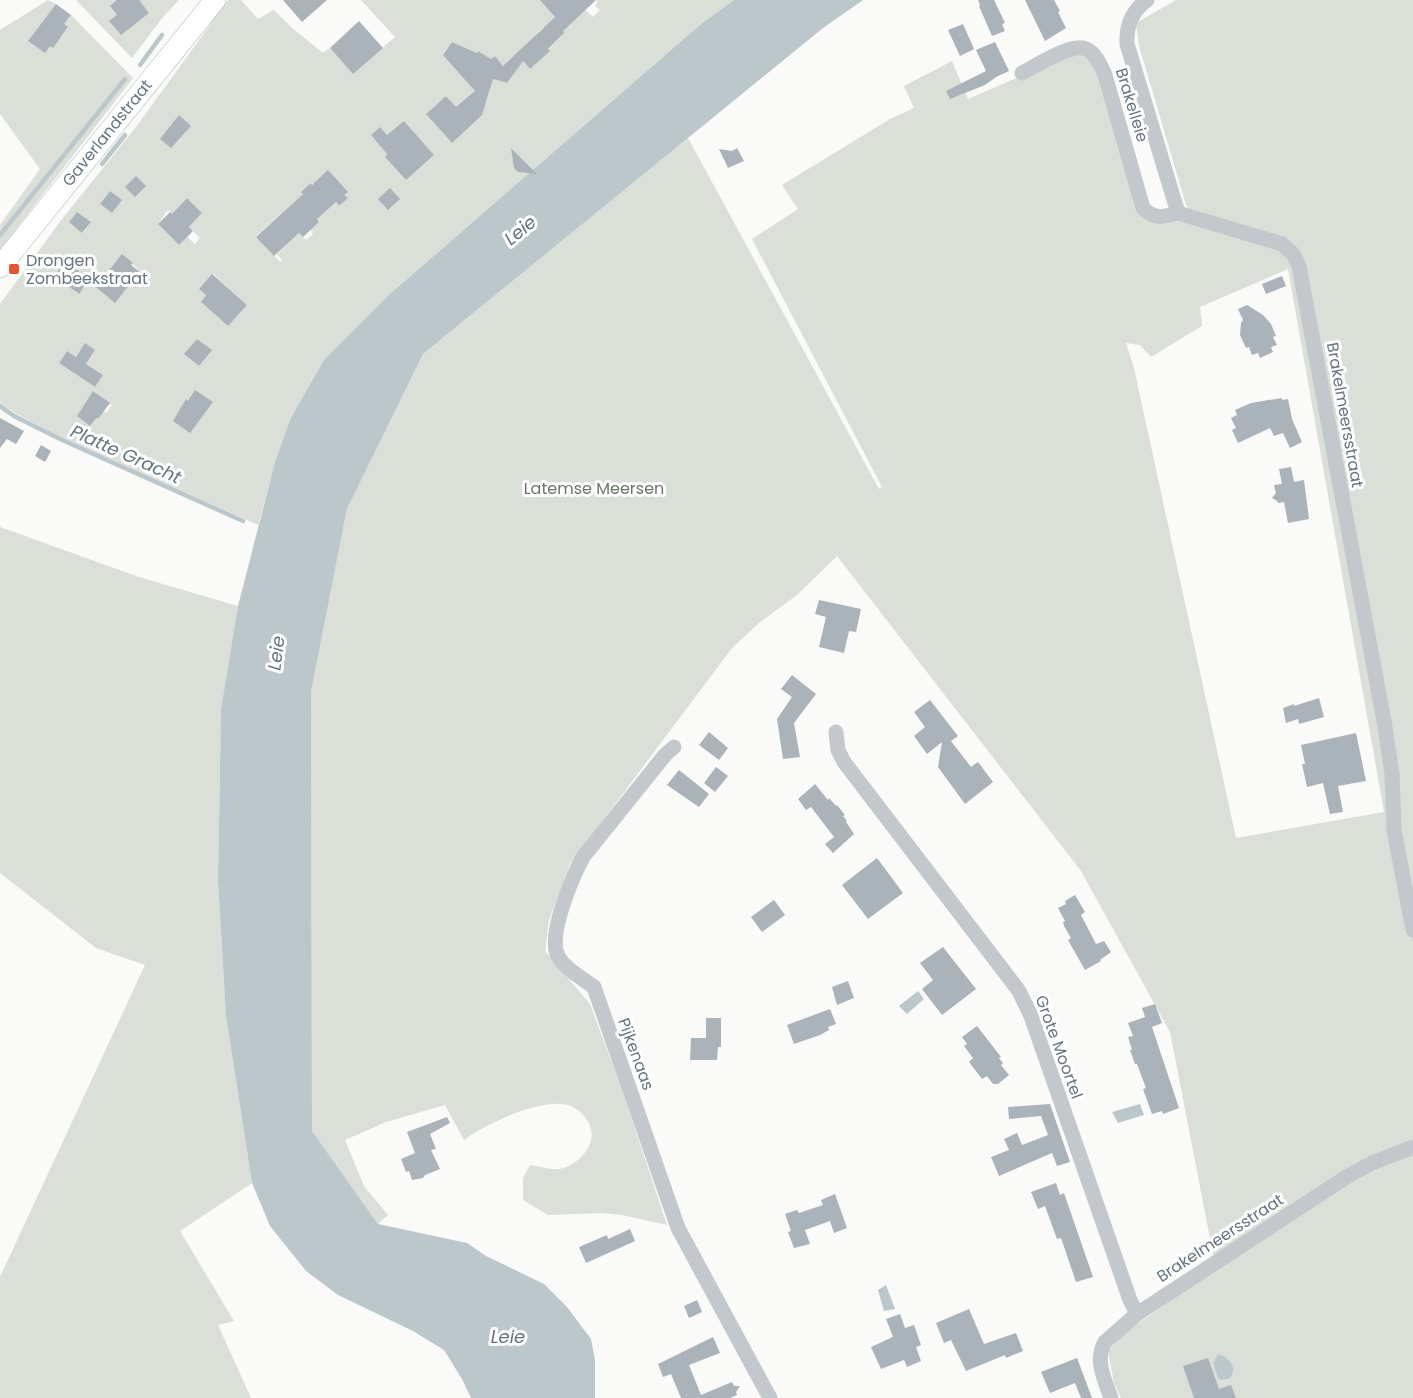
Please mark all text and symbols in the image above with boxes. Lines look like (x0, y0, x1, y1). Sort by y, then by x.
street label: Brakelleie (1110, 65, 1154, 145)
street label: Gaverlandstraat (57, 75, 157, 191)
water label: Leie (499, 209, 541, 251)
place label: Drongen Zombeekstraat (26, 249, 148, 290)
marker: Drongen Zombeekstraat (7, 262, 21, 276)
street label: Brakelmeersstraat (1321, 341, 1369, 490)
water label: Platte Gracht (67, 418, 186, 490)
park label: Latemse Meersen (524, 477, 664, 500)
water label: Leie (261, 634, 291, 672)
street label: Grote Moortel (1030, 992, 1088, 1102)
street label: Pijkenaas (612, 1015, 660, 1093)
street label: Brakelmeersstraat (1152, 1188, 1288, 1288)
water label: Leie (491, 1324, 525, 1349)

